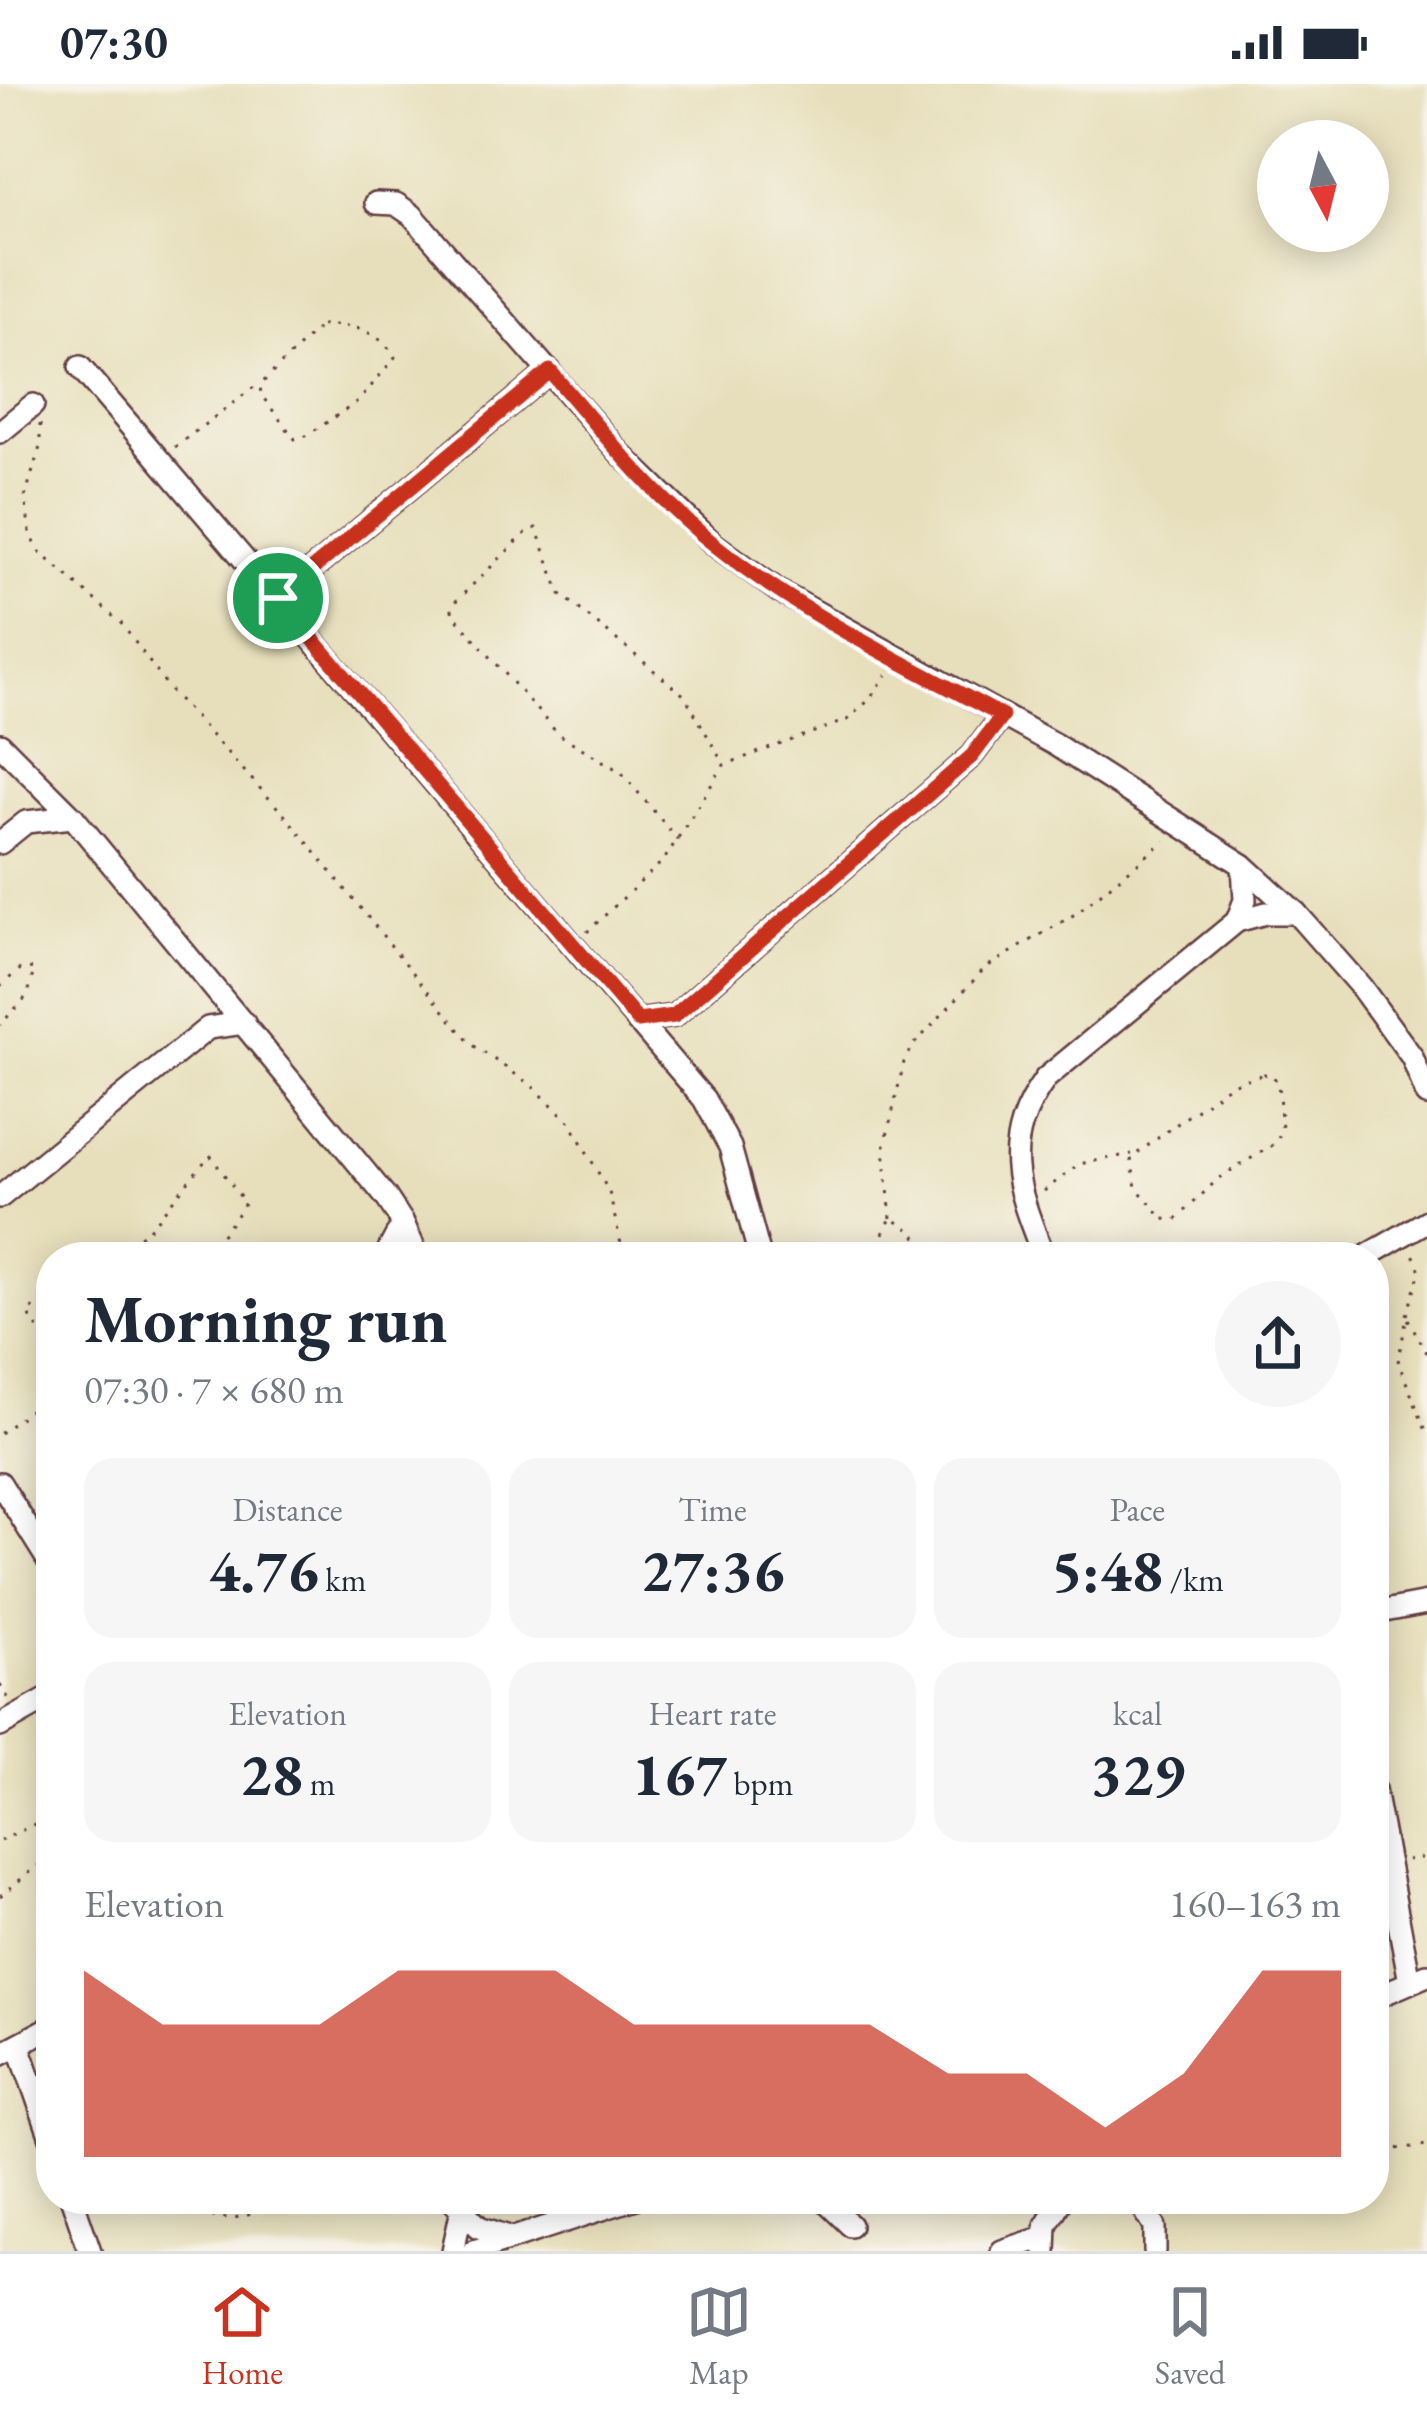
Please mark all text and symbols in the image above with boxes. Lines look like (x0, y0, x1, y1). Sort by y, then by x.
text: 07:30 (60, 13, 168, 71)
north arrow (1257, 120, 1389, 252)
map controls (1257, 120, 1389, 252)
pin (227, 547, 329, 649)
icon: arrive (245, 565, 311, 631)
text: Morning run (84, 1276, 448, 1362)
button: share (1215, 1281, 1341, 1407)
text: 07:30 · 7 × 680 m (84, 1364, 344, 1415)
text: Distance (232, 1488, 343, 1531)
text: Time (678, 1488, 747, 1531)
text: Pace (1110, 1488, 1165, 1531)
text: 4.76 (209, 1531, 319, 1609)
text: 27:36 (641, 1531, 784, 1609)
text: 5:48 (1051, 1531, 1163, 1609)
text: km (319, 1558, 366, 1601)
text: /km (1163, 1558, 1224, 1601)
text: Elevation (228, 1692, 347, 1735)
text: Heart rate (648, 1692, 777, 1735)
text: kcal (1113, 1692, 1162, 1735)
text: 28 (240, 1735, 303, 1813)
text: 167 (632, 1735, 727, 1813)
text: 329 (1090, 1735, 1185, 1813)
text: m (303, 1762, 335, 1805)
text: bpm (727, 1762, 793, 1805)
text: Elevation (84, 1878, 224, 1929)
text: 160–163 m (1169, 1878, 1341, 1929)
tab: Home (201, 2279, 283, 2394)
tab: Map (686, 2279, 752, 2394)
tab: Saved (1155, 2279, 1226, 2394)

